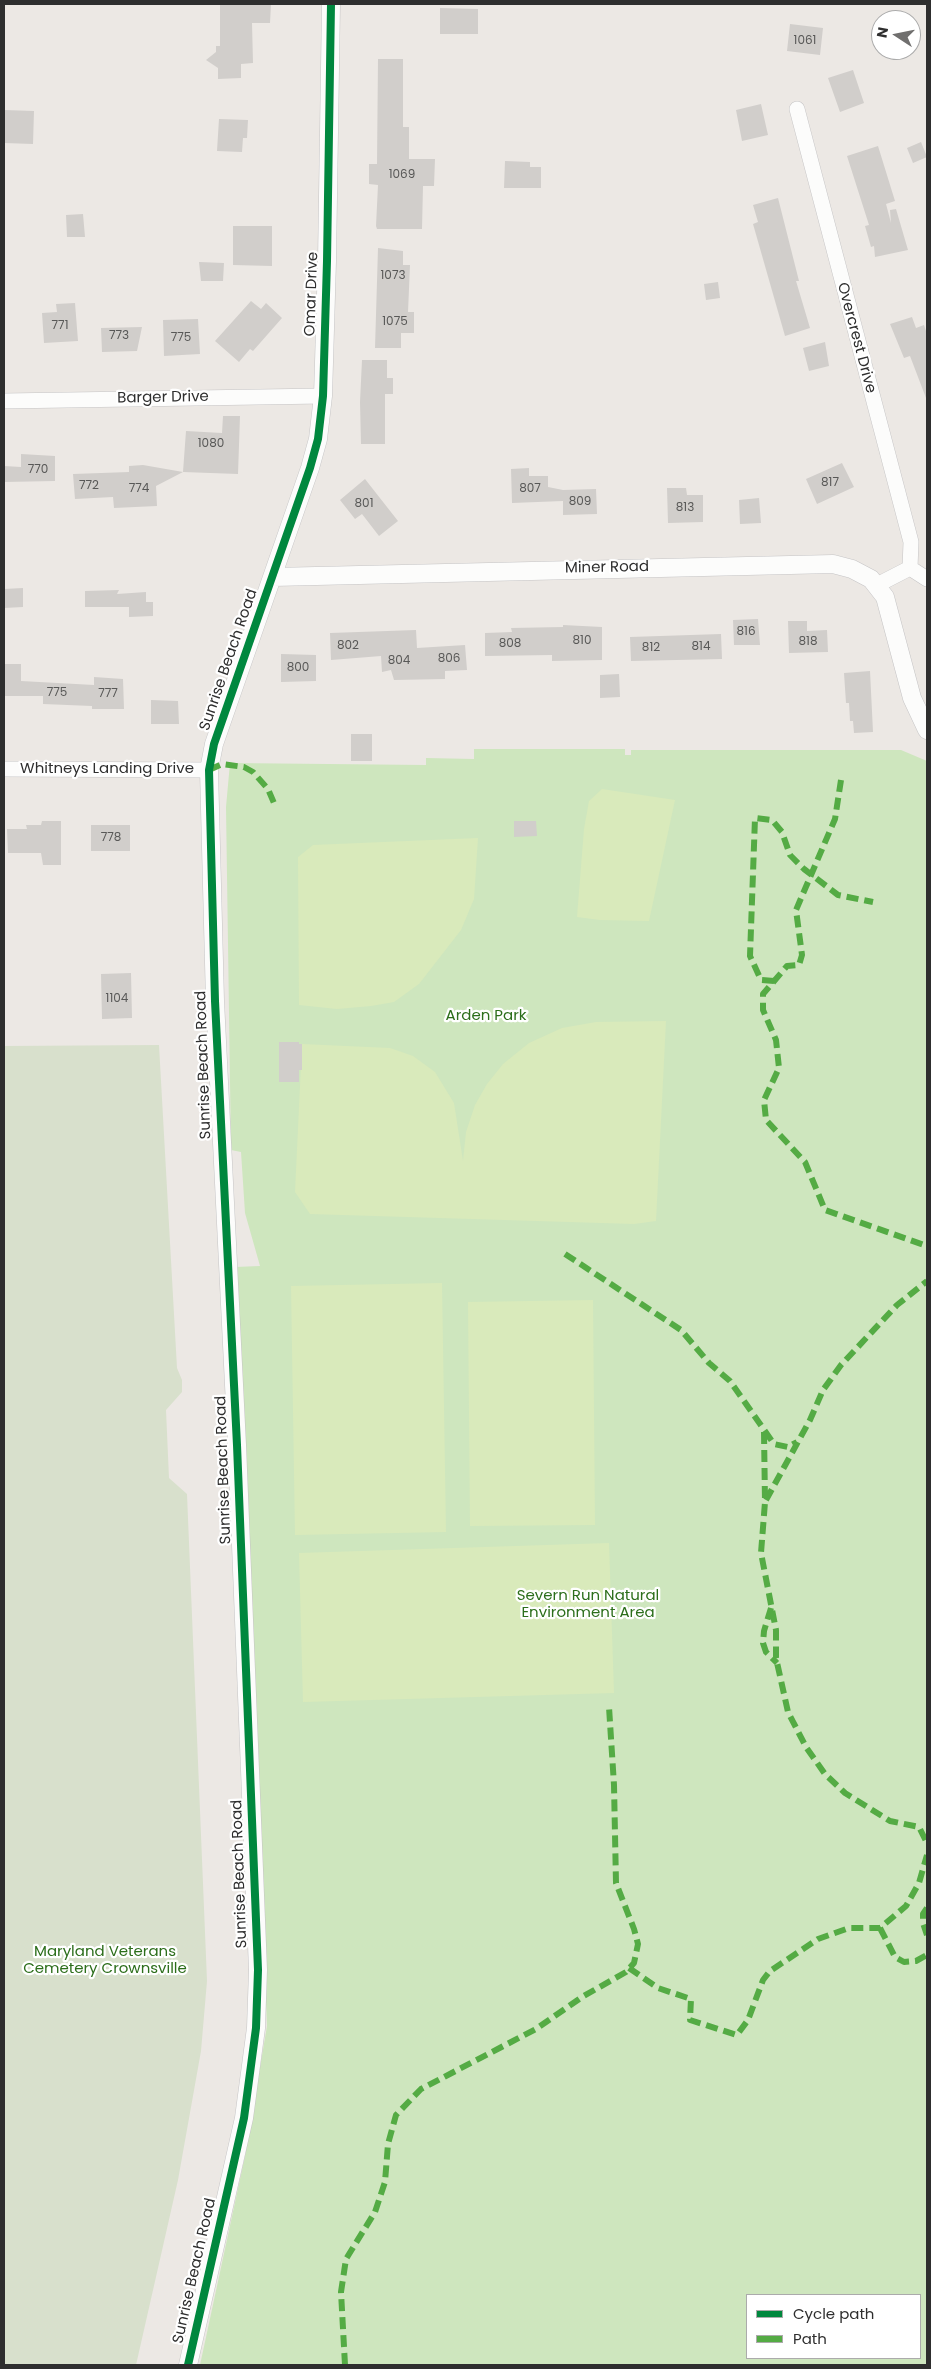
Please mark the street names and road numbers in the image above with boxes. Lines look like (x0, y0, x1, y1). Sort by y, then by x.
street label: Omar Drive (302, 251, 322, 337)
street label: Overcrest Drive (833, 281, 879, 395)
street label: Barger Drive (117, 388, 209, 408)
street label: Miner Road (565, 558, 649, 578)
street label: Sunrise Beach Road (196, 587, 262, 733)
street label: Whitneys Landing Drive (20, 760, 194, 778)
street label: Sunrise Beach Road (192, 990, 216, 1140)
street label: Sunrise Beach Road (212, 1395, 236, 1545)
street label: Sunrise Beach Road (228, 1799, 252, 1949)
street label: Sunrise Beach Road (169, 2196, 221, 2346)

